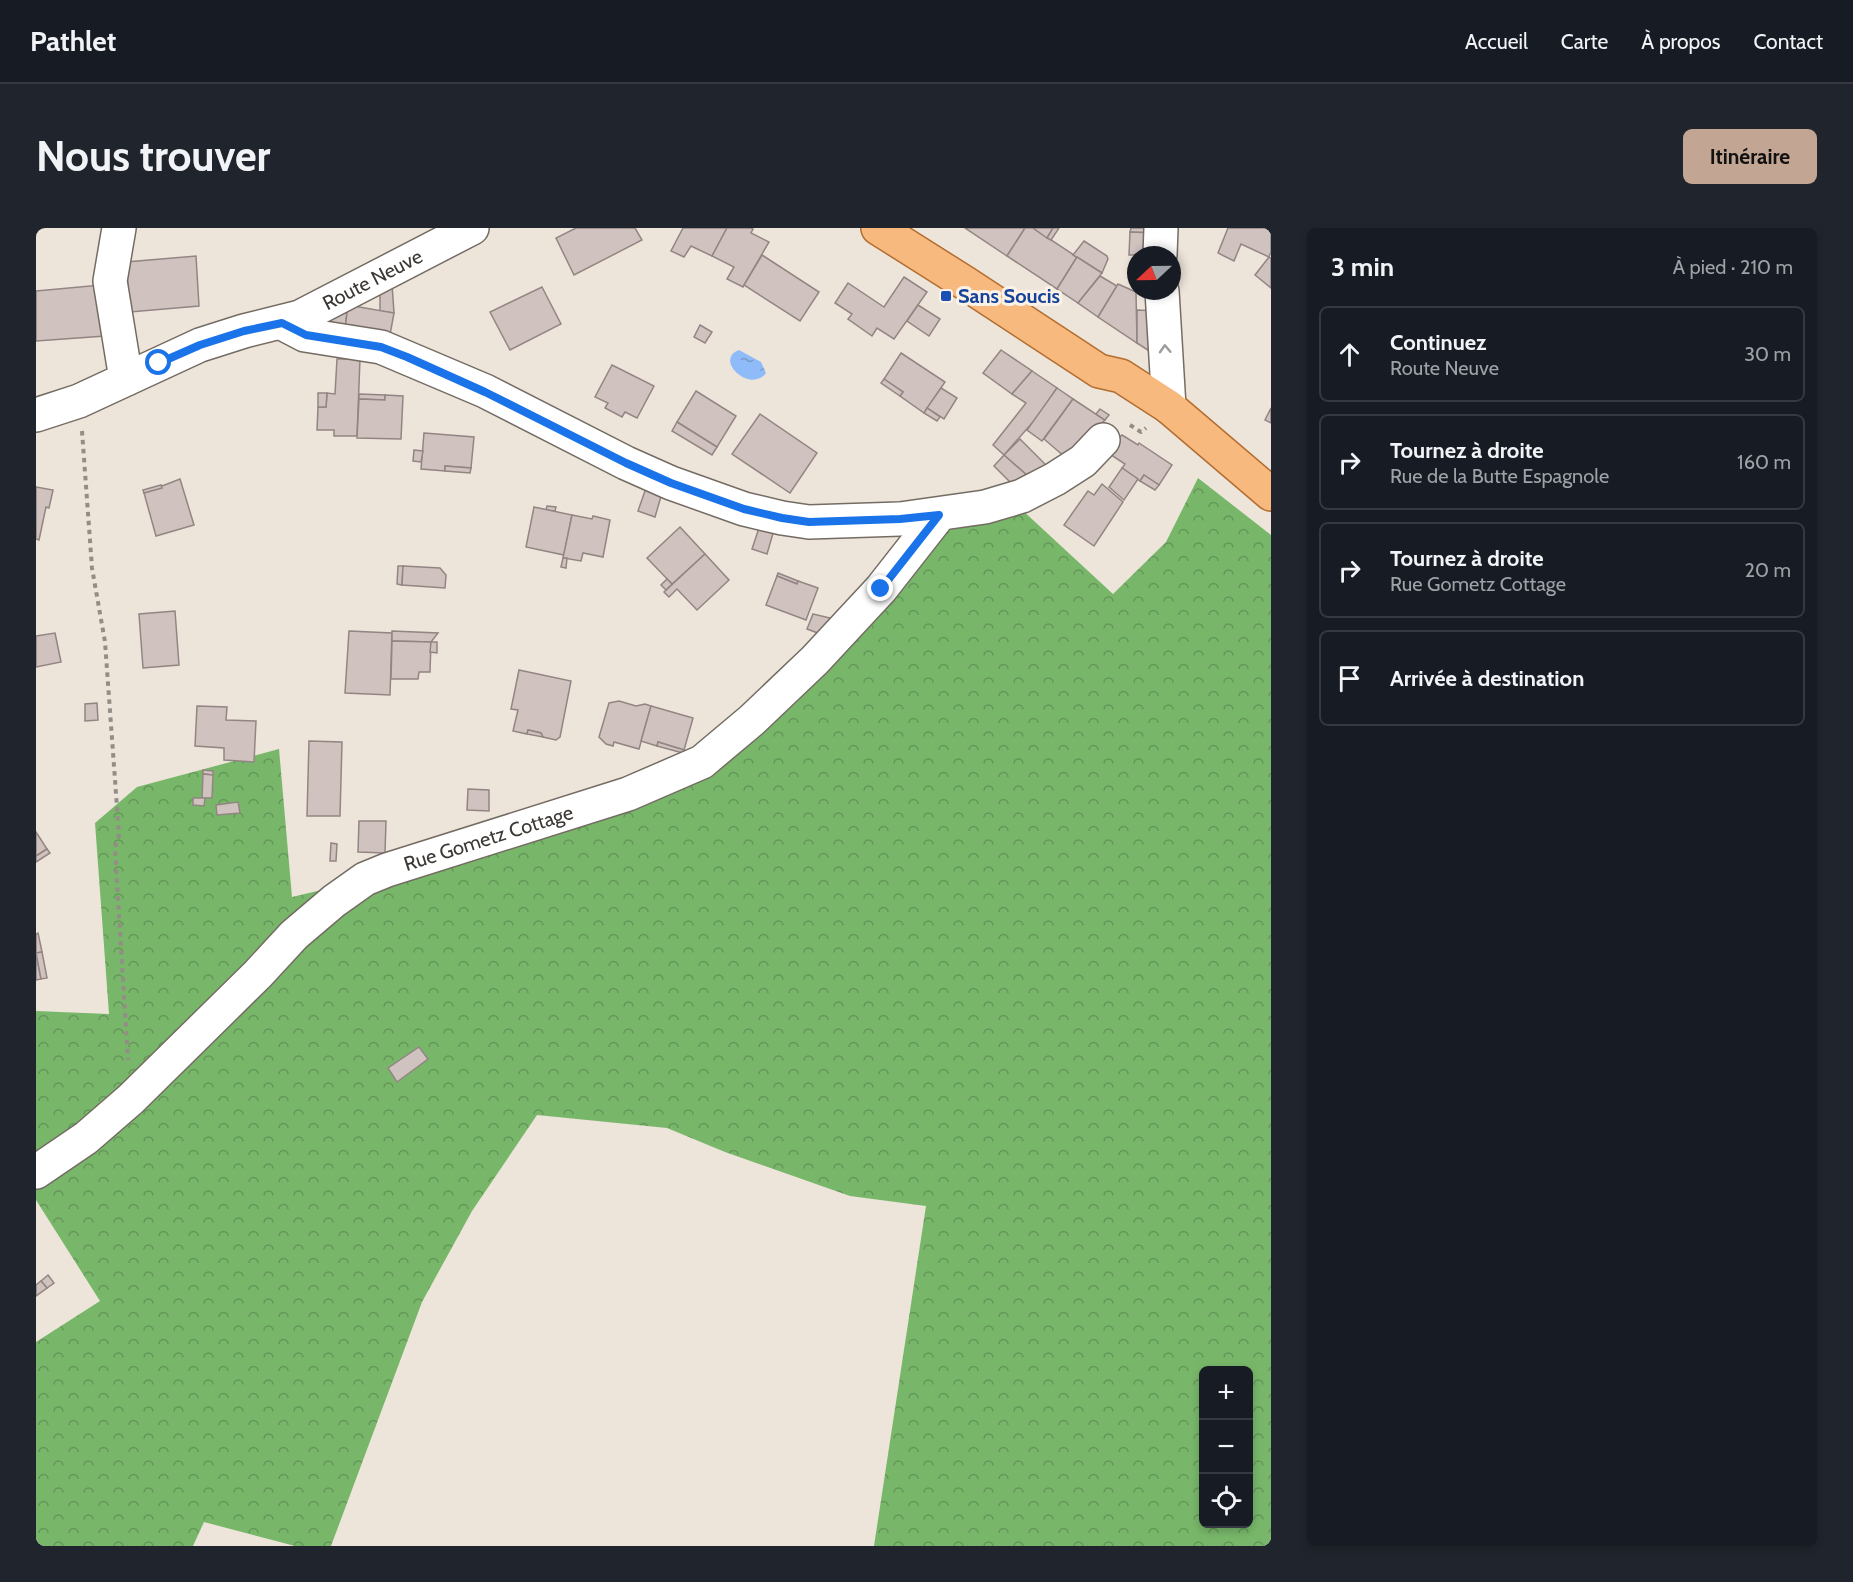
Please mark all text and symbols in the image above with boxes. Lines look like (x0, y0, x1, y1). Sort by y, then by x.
text: Pathlet (30, 24, 116, 58)
text: Accueil (1465, 29, 1528, 54)
text: Carte (1561, 29, 1608, 54)
text: À propos (1641, 29, 1720, 54)
text: Contact (1753, 29, 1823, 54)
button: Itinéraire (1683, 129, 1817, 184)
text: Nous trouver (36, 130, 270, 182)
street label: Route Neuve (318, 244, 426, 315)
north arrow (1127, 246, 1181, 300)
text: 3 min (1331, 251, 1394, 283)
text: À pied · 210 m (1673, 255, 1793, 279)
place label: Sans Soucis (958, 284, 1060, 308)
marker: Sans Soucis (939, 289, 953, 303)
text: Continuez (1390, 329, 1487, 356)
icon: ahead (1333, 338, 1366, 371)
text: 30 m (1744, 342, 1791, 366)
one-way arrow (1159, 345, 1172, 354)
route start (145, 349, 171, 375)
text: Route Neuve (1390, 356, 1499, 380)
text: Tournez à droite (1390, 437, 1544, 464)
icon: right (1333, 446, 1366, 479)
text: 160 m (1737, 450, 1791, 474)
text: Rue de la Butte Espagnole (1390, 464, 1609, 488)
text: Tournez à droite (1390, 545, 1544, 572)
icon: right (1333, 554, 1366, 587)
text: 20 m (1745, 558, 1791, 582)
text: Rue Gometz Cottage (1390, 572, 1566, 596)
route end (867, 575, 893, 601)
icon: arrive (1333, 662, 1366, 695)
text: Arrivée à destination (1390, 665, 1584, 692)
street label: Rue Gometz Cottage (401, 800, 576, 876)
map controls (1199, 1366, 1253, 1528)
button: + (1199, 1366, 1253, 1420)
button: − (1199, 1420, 1253, 1474)
button: locate (1199, 1474, 1253, 1528)

